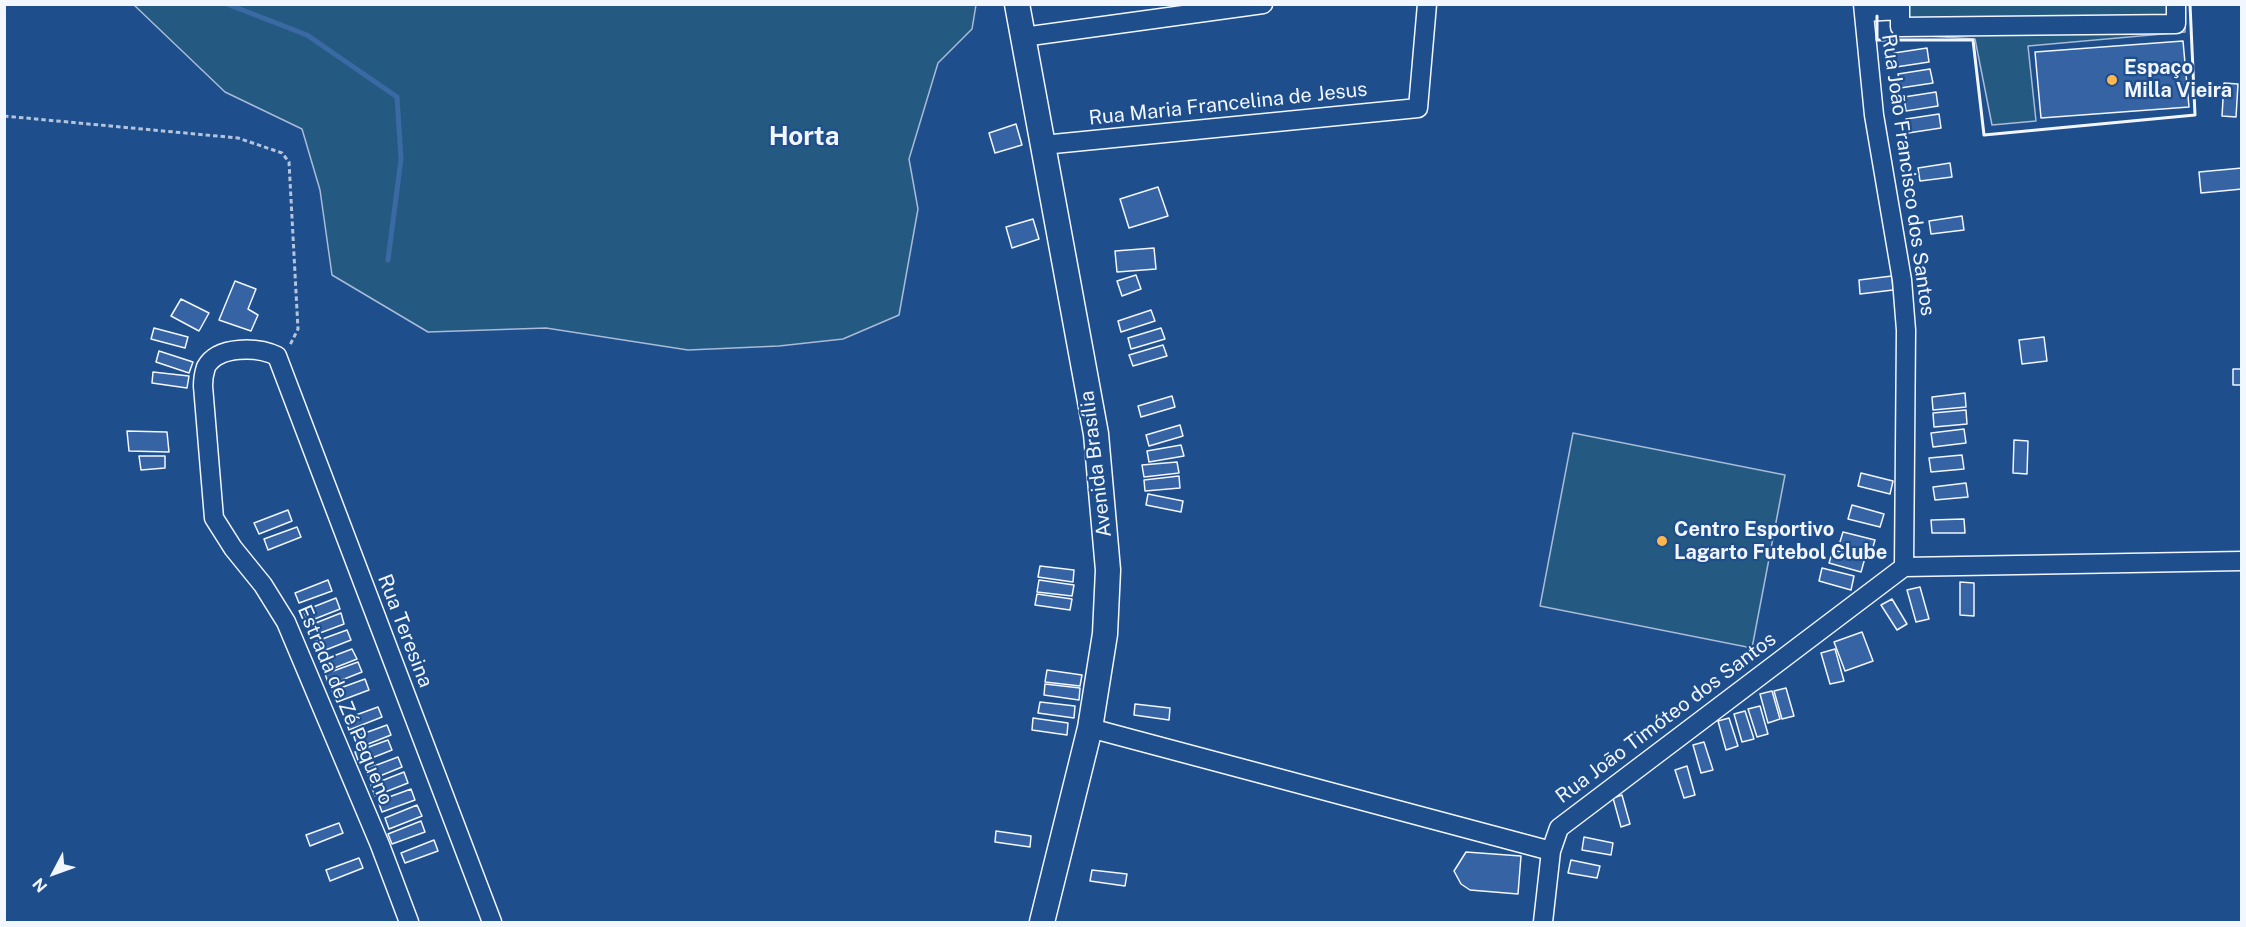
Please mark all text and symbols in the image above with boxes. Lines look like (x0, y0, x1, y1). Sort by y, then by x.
street label: Rua João Francisco dos Santos (1876, 33, 1940, 317)
place label: Espaço Milla Vieira (2124, 56, 2232, 103)
marker: Espaço Milla Vieira (2105, 73, 2119, 87)
street label: Rua Maria Francelina de Jesus (1088, 77, 1368, 131)
district label: Horta (769, 121, 839, 153)
street label: Avenida Brasília (1075, 389, 1117, 539)
place label: Centro Esportivo Lagarto Futebol Clube (1674, 518, 1887, 565)
marker: Centro Esportivo Lagarto Futebol Clube (1655, 534, 1669, 548)
street label: Rua Teresina (372, 571, 438, 691)
street label: Estrada de Zé Pequeno (292, 602, 398, 808)
street label: Rua João Timóteo dos Santos (1551, 627, 1781, 809)
north arrow (24, 843, 84, 903)
text: N (29, 874, 51, 896)

